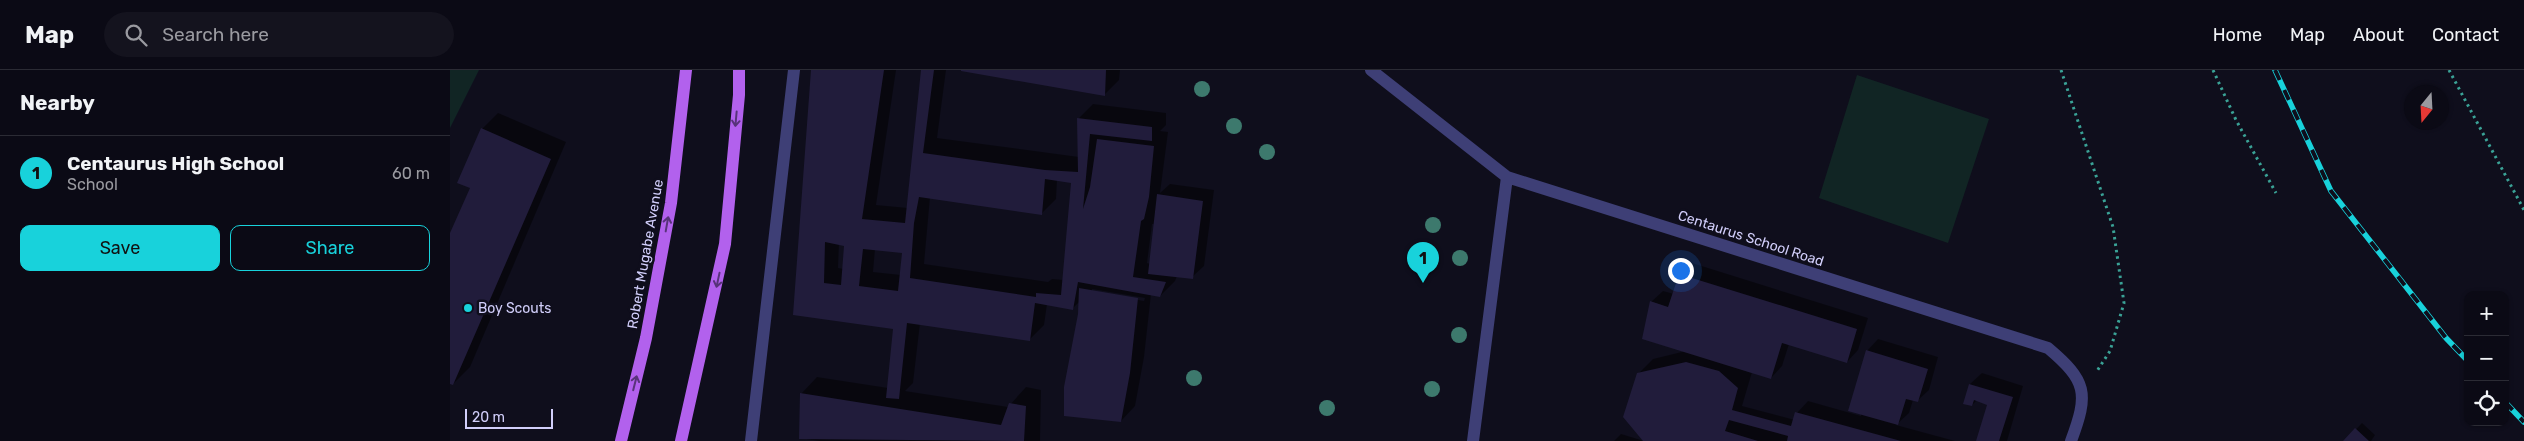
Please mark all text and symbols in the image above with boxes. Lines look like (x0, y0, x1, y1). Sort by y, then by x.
search box (104, 12, 454, 57)
text: Map (25, 21, 74, 49)
icon: search (122, 21, 150, 49)
text: Search here (162, 23, 269, 46)
text: Home (2213, 24, 2262, 46)
text: Map (2290, 24, 2325, 46)
text: About (2353, 24, 2404, 46)
text: Contact (2432, 24, 2499, 46)
north arrow (2404, 85, 2449, 130)
text: Nearby (20, 90, 95, 115)
one-way arrow (732, 110, 741, 126)
text: Centaurus High School (67, 152, 284, 175)
text: 1 (32, 164, 40, 183)
text: 60 m (392, 164, 430, 183)
text: School (67, 175, 118, 194)
street label: Robert Mugabe Avenue (624, 178, 667, 330)
street label: Centaurus School Road (1676, 207, 1826, 270)
one-way arrow (663, 216, 672, 232)
button: Save (20, 225, 220, 271)
button: Share (230, 225, 430, 271)
pin: 1 (1407, 242, 1439, 283)
your location (1668, 258, 1694, 284)
one-way arrow (712, 271, 722, 287)
map controls (2464, 291, 2509, 426)
button: + (2464, 291, 2509, 336)
place label: Boy Scouts (478, 300, 551, 317)
marker: Boy Scouts (462, 302, 474, 314)
button: − (2464, 336, 2509, 381)
one-way arrow (631, 376, 640, 392)
button: locate (2464, 381, 2509, 426)
scale bar (465, 406, 552, 429)
text: 20 m (472, 409, 505, 426)

